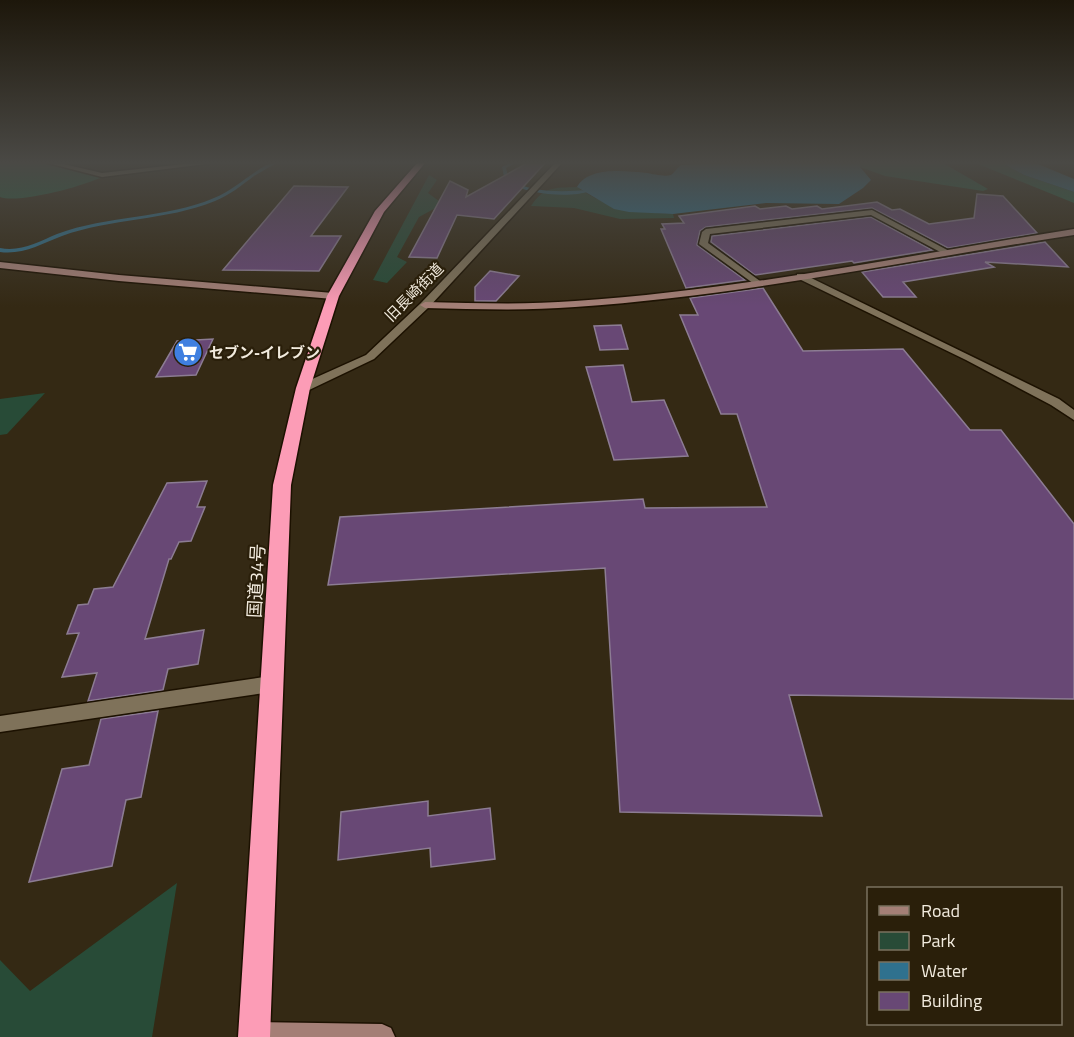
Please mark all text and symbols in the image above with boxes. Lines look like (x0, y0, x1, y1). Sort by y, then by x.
street label: 旧長崎街道 (379, 257, 449, 327)
supermarket icon: セブン-イレブン (172, 336, 204, 368)
place label: セブン-イレブン (209, 341, 320, 364)
street label: 国道34号 (241, 543, 271, 619)
legend (867, 887, 1062, 1025)
text: Road (921, 897, 960, 924)
text: Park (921, 927, 956, 954)
text: Water (921, 957, 967, 984)
text: Building (921, 987, 982, 1014)

